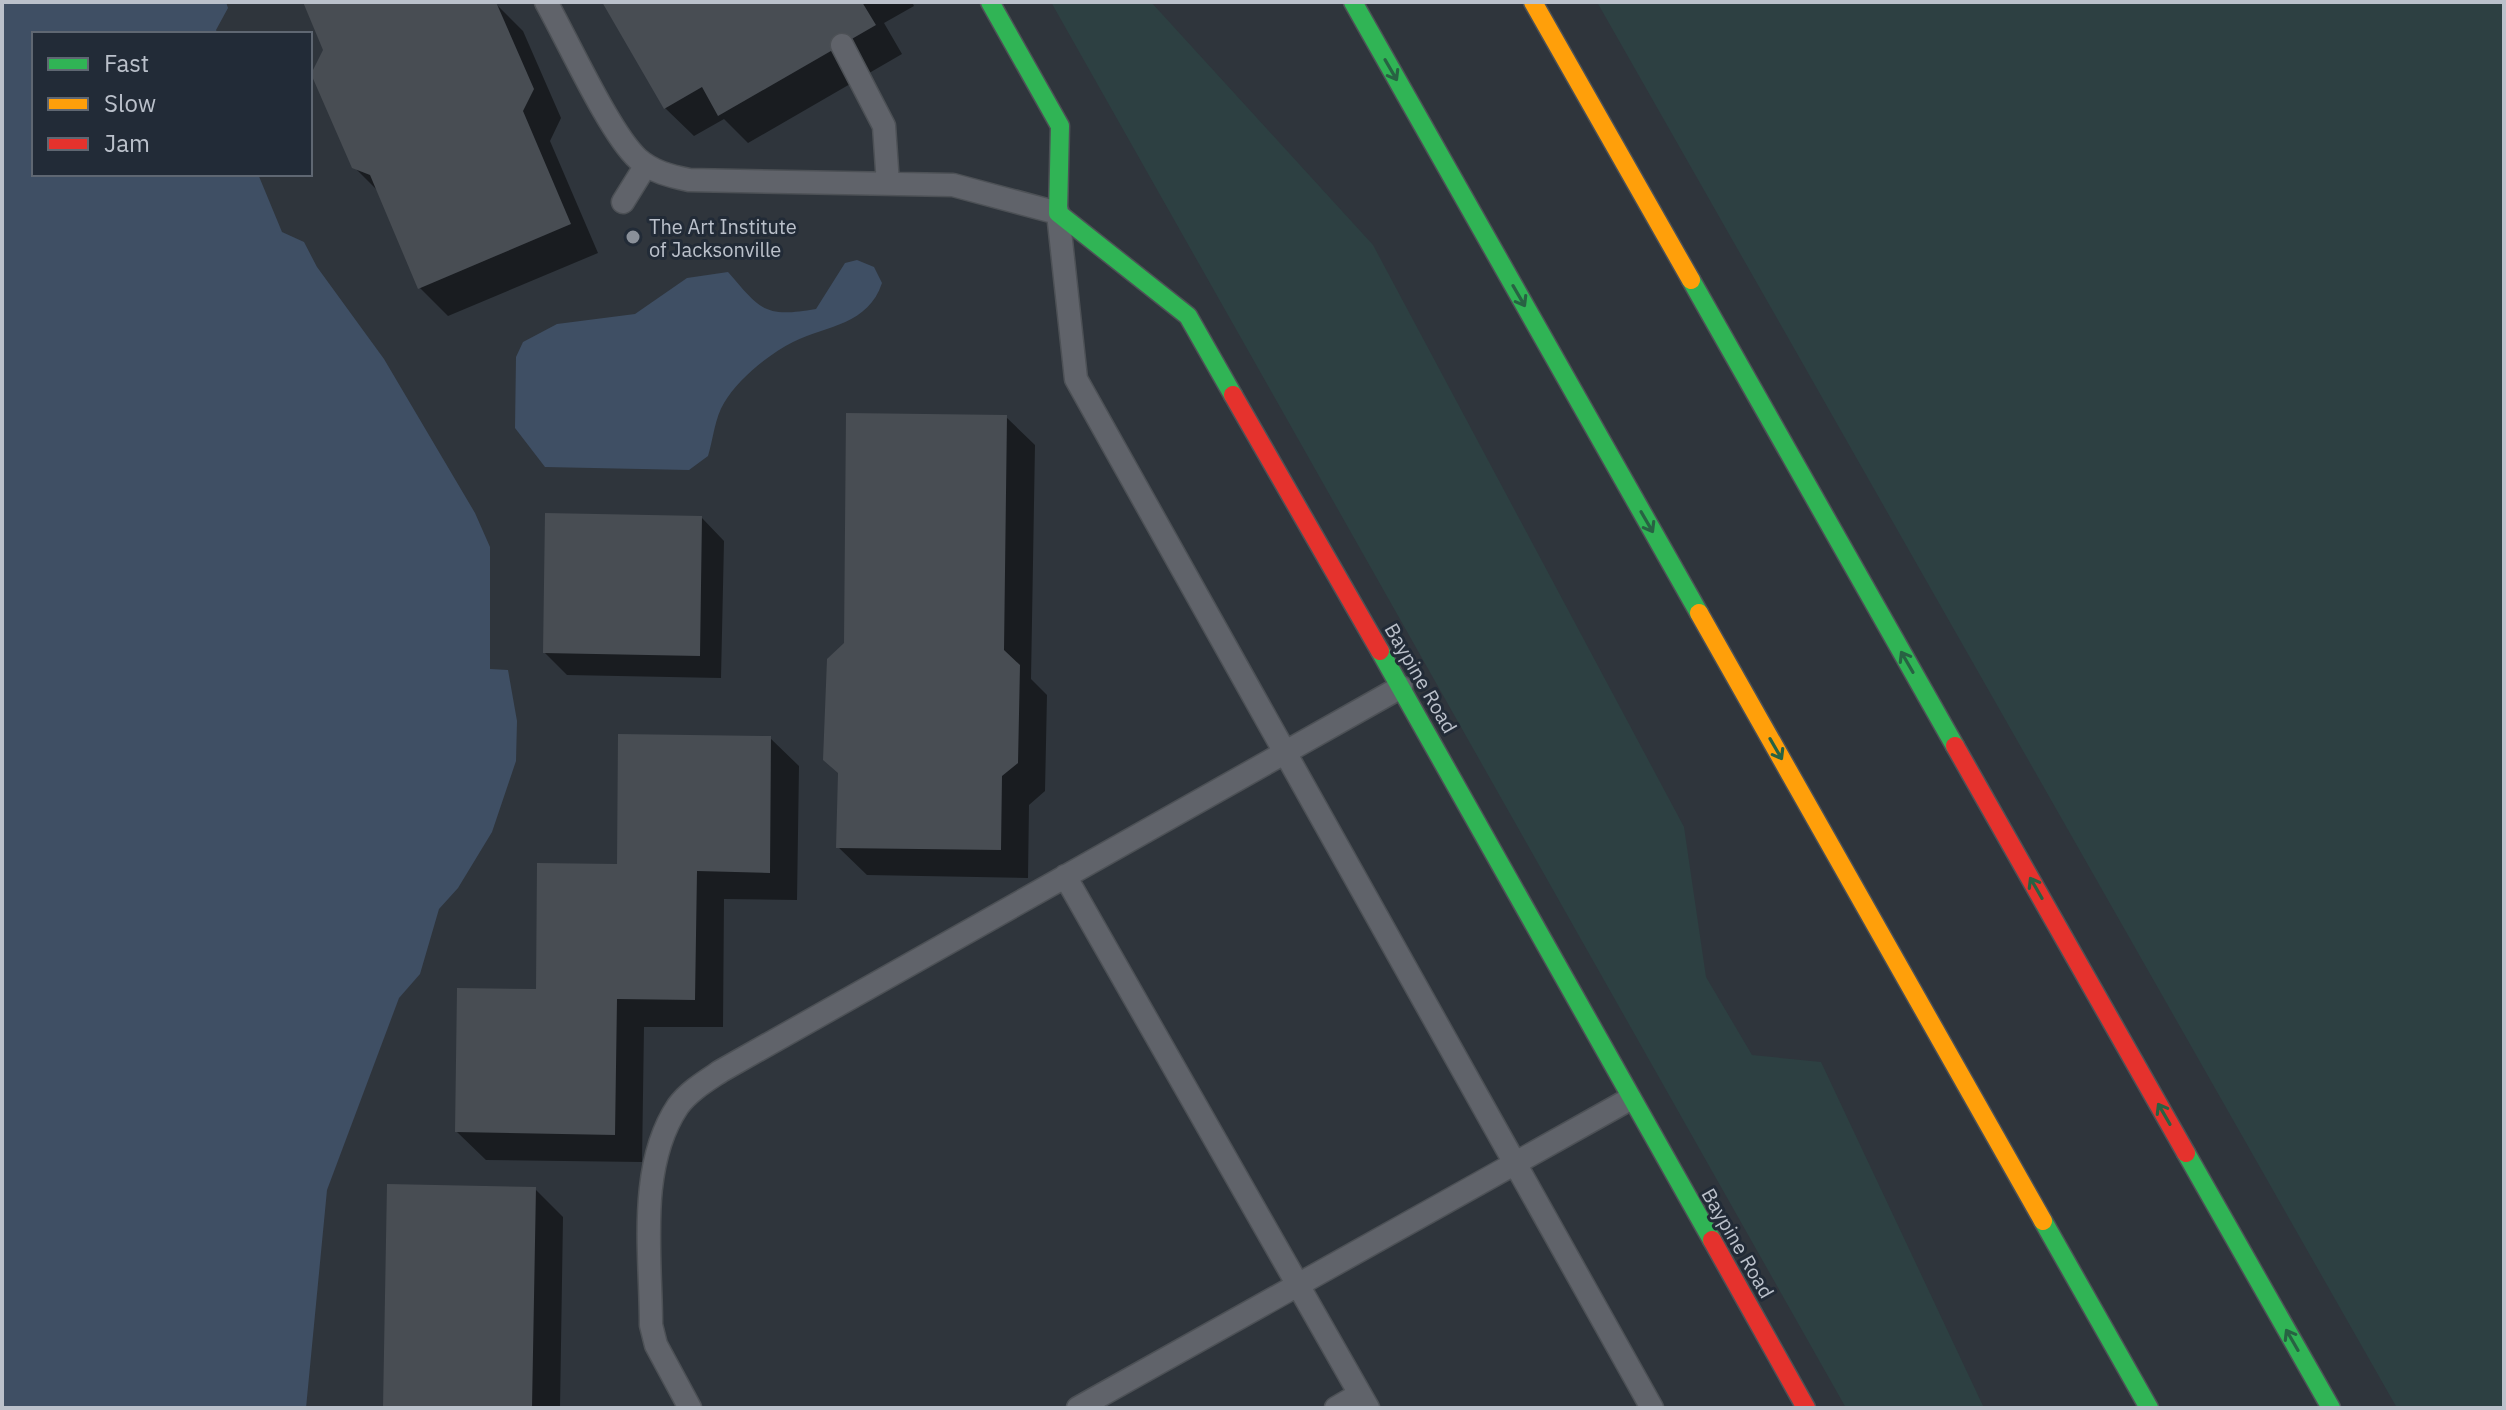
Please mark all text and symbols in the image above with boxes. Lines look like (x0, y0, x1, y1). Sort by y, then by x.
legend (32, 32, 312, 176)
text: Fast (104, 47, 149, 79)
one-way arrow (1383, 58, 1399, 81)
text: Slow (104, 87, 156, 119)
text: Jam (104, 127, 150, 159)
place label: The Art Institute of Jacksonville (649, 213, 797, 263)
marker: The Art Institute of Jacksonville (624, 228, 642, 246)
one-way arrow (1512, 284, 1528, 307)
one-way arrow (1640, 510, 1656, 534)
street label: Baypine Road (1378, 618, 1464, 738)
one-way arrow (1899, 650, 1914, 674)
one-way arrow (1768, 737, 1784, 760)
one-way arrow (2027, 877, 2043, 900)
one-way arrow (2156, 1103, 2172, 1126)
street label: Baypine Road (1695, 1183, 1781, 1303)
one-way arrow (2284, 1329, 2300, 1352)

